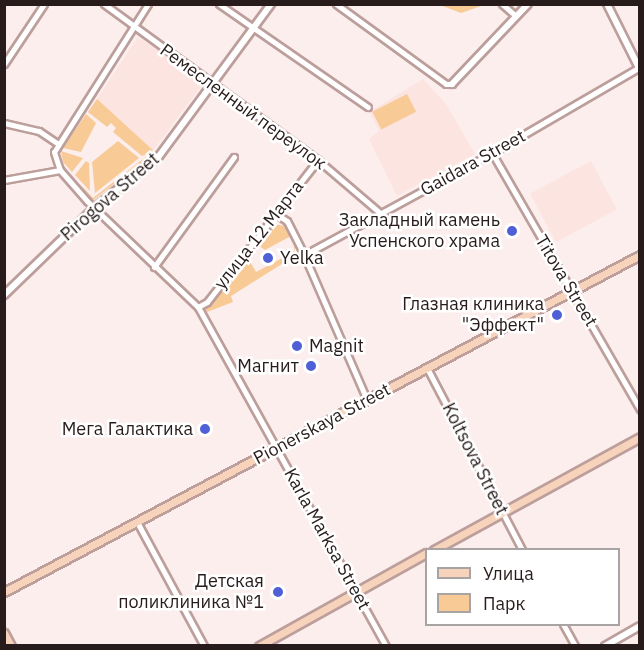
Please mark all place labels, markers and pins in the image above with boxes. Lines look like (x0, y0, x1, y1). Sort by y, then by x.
place label: Закладный камень Успенского храма (339, 210, 500, 252)
marker: Закладный камень Успенского храма (505, 224, 519, 238)
place label: Yelka (280, 247, 324, 269)
marker: Yelka (261, 251, 275, 265)
place label: Глазная клиника "Эффект" (402, 294, 544, 336)
marker: Глазная клиника "Эффект" (548, 306, 566, 324)
place label: Magnit (309, 335, 364, 357)
marker: Magnit (290, 339, 304, 353)
place label: Магнит (237, 355, 299, 377)
marker: Магнит (304, 359, 318, 373)
place label: Мега Галактика (62, 418, 193, 440)
marker: Мега Галактика (198, 422, 212, 436)
place label: Детская поликлиника №1 (118, 571, 264, 614)
marker: Детская поликлиника №1 (269, 583, 287, 601)

